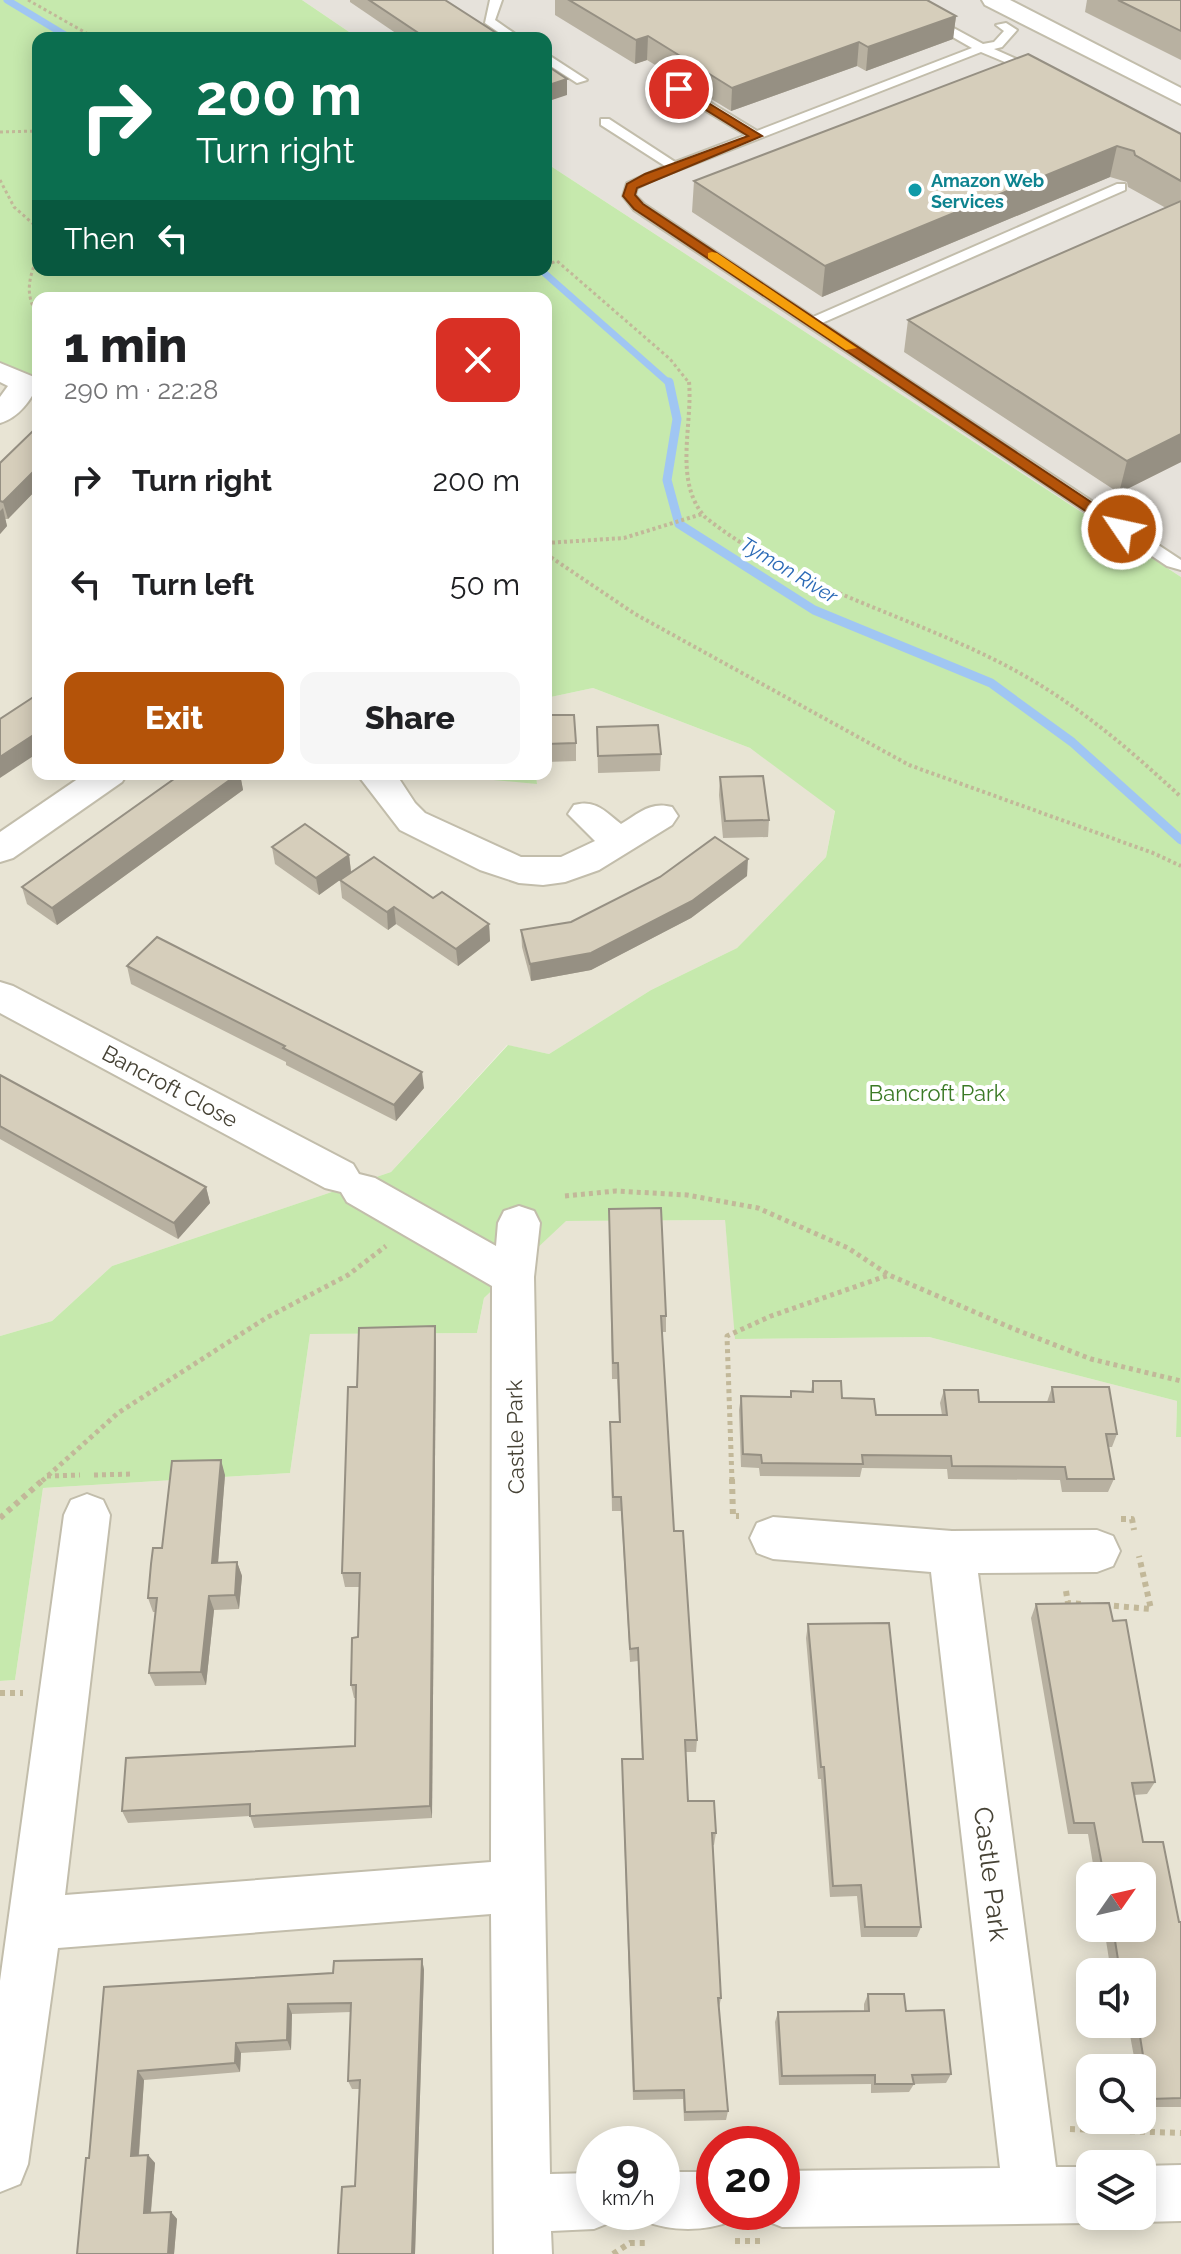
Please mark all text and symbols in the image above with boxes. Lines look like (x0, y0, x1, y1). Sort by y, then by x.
pin (645, 55, 713, 123)
text: 200 m (196, 62, 362, 128)
icon: right (64, 64, 168, 168)
icon: arrive (657, 67, 701, 111)
text: Turn right (196, 129, 355, 171)
place label: Amazon Web Services (931, 170, 1044, 212)
marker: Amazon Web Services (906, 181, 924, 199)
icon: left (151, 216, 195, 260)
text: Then (64, 221, 135, 256)
text: 1 min (64, 317, 187, 373)
button: close (436, 318, 520, 402)
text: 290 m · 22:28 (64, 375, 218, 405)
icon: right (64, 458, 108, 502)
text: Turn right (132, 463, 272, 498)
text: 200 m (432, 463, 520, 498)
position arrow (1080, 487, 1164, 571)
water label: Tymon River (736, 532, 843, 609)
icon: left (64, 562, 108, 606)
text: Turn left (132, 567, 254, 602)
text: 50 m (450, 567, 520, 602)
button: Exit (64, 672, 284, 764)
button: Share (300, 672, 520, 764)
street label: Bancroft Close (98, 1039, 242, 1133)
park label: Bancroft Park (869, 1080, 1006, 1106)
street label: Castle Park (501, 1379, 529, 1494)
street label: Castle Park (968, 1805, 1014, 1943)
north arrow (1076, 1862, 1156, 1942)
map controls (1076, 1862, 1156, 2230)
button: sound (1076, 1958, 1156, 2038)
button: search (1076, 2054, 1156, 2134)
speed limit sign: 20 (696, 2126, 800, 2230)
text: 9 (616, 2144, 640, 2191)
button: layers (1076, 2150, 1156, 2230)
text: km/h (602, 2186, 654, 2210)

